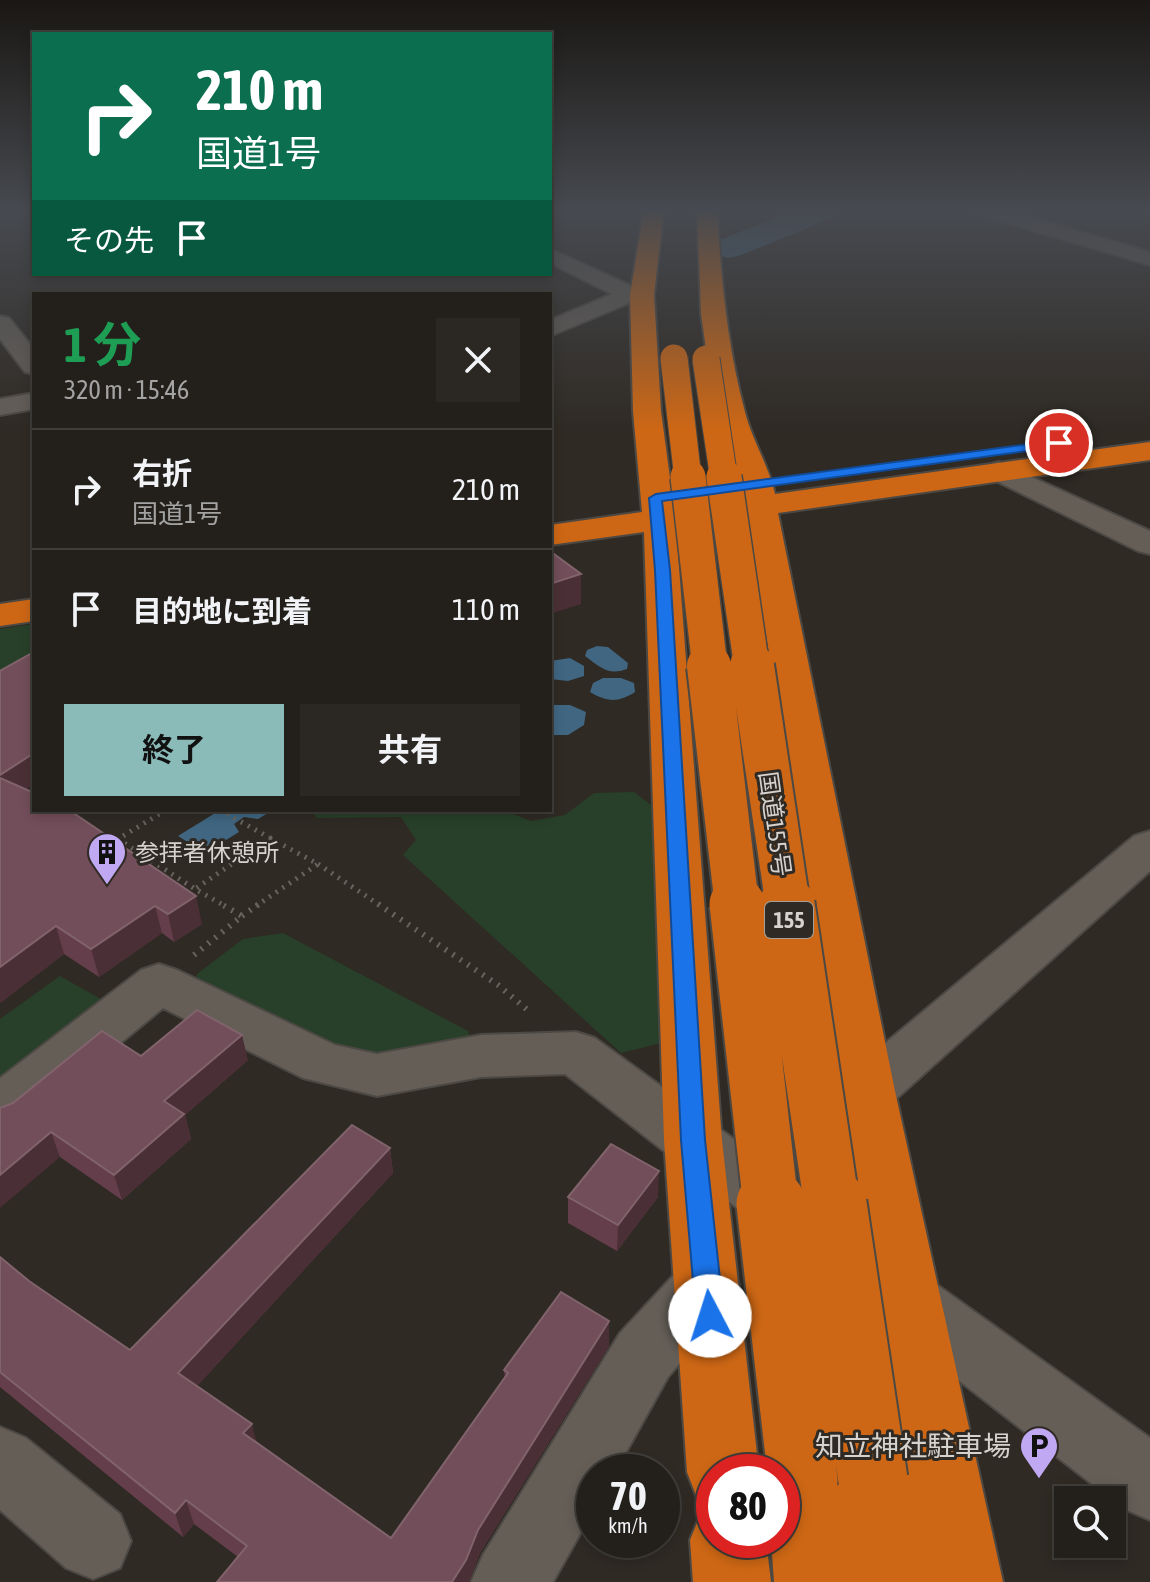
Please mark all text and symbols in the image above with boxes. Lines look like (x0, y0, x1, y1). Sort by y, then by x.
text: 210 m (196, 58, 323, 122)
icon: right (64, 64, 168, 168)
text: 国道1号 (196, 132, 321, 174)
icon: arrive (170, 216, 214, 260)
text: その先 (64, 223, 154, 257)
text: 1 分 (64, 317, 141, 372)
button: close (436, 318, 520, 402)
text: 320 m · 15:46 (64, 375, 189, 405)
pin (1025, 409, 1093, 477)
icon: arrive (1037, 421, 1081, 465)
text: 右折 (132, 456, 192, 490)
icon: right (64, 467, 108, 511)
text: 210 m (452, 472, 520, 506)
text: 国道1号 (132, 499, 222, 529)
icon: arrive (64, 587, 108, 631)
text: 110 m (452, 592, 520, 626)
text: 目的地に到着 (132, 594, 312, 628)
button: 終了 (64, 704, 284, 796)
button: 共有 (300, 704, 520, 796)
street label: 国道155号 (754, 770, 796, 878)
building icon: 参拝者休憩所 (86, 831, 128, 886)
place label: 参拝者休憩所 (135, 839, 279, 866)
road number: 155 (765, 902, 813, 938)
position arrow (668, 1274, 752, 1358)
parking icon: 知立神社駐車場 (1018, 1425, 1060, 1480)
place label: 知立神社駐車場 (815, 1430, 1011, 1462)
speed limit sign: 80 (696, 1454, 800, 1558)
text: 70 (609, 1473, 647, 1518)
map controls (1054, 1486, 1126, 1558)
button: search (1054, 1486, 1126, 1558)
text: km/h (608, 1514, 648, 1537)

